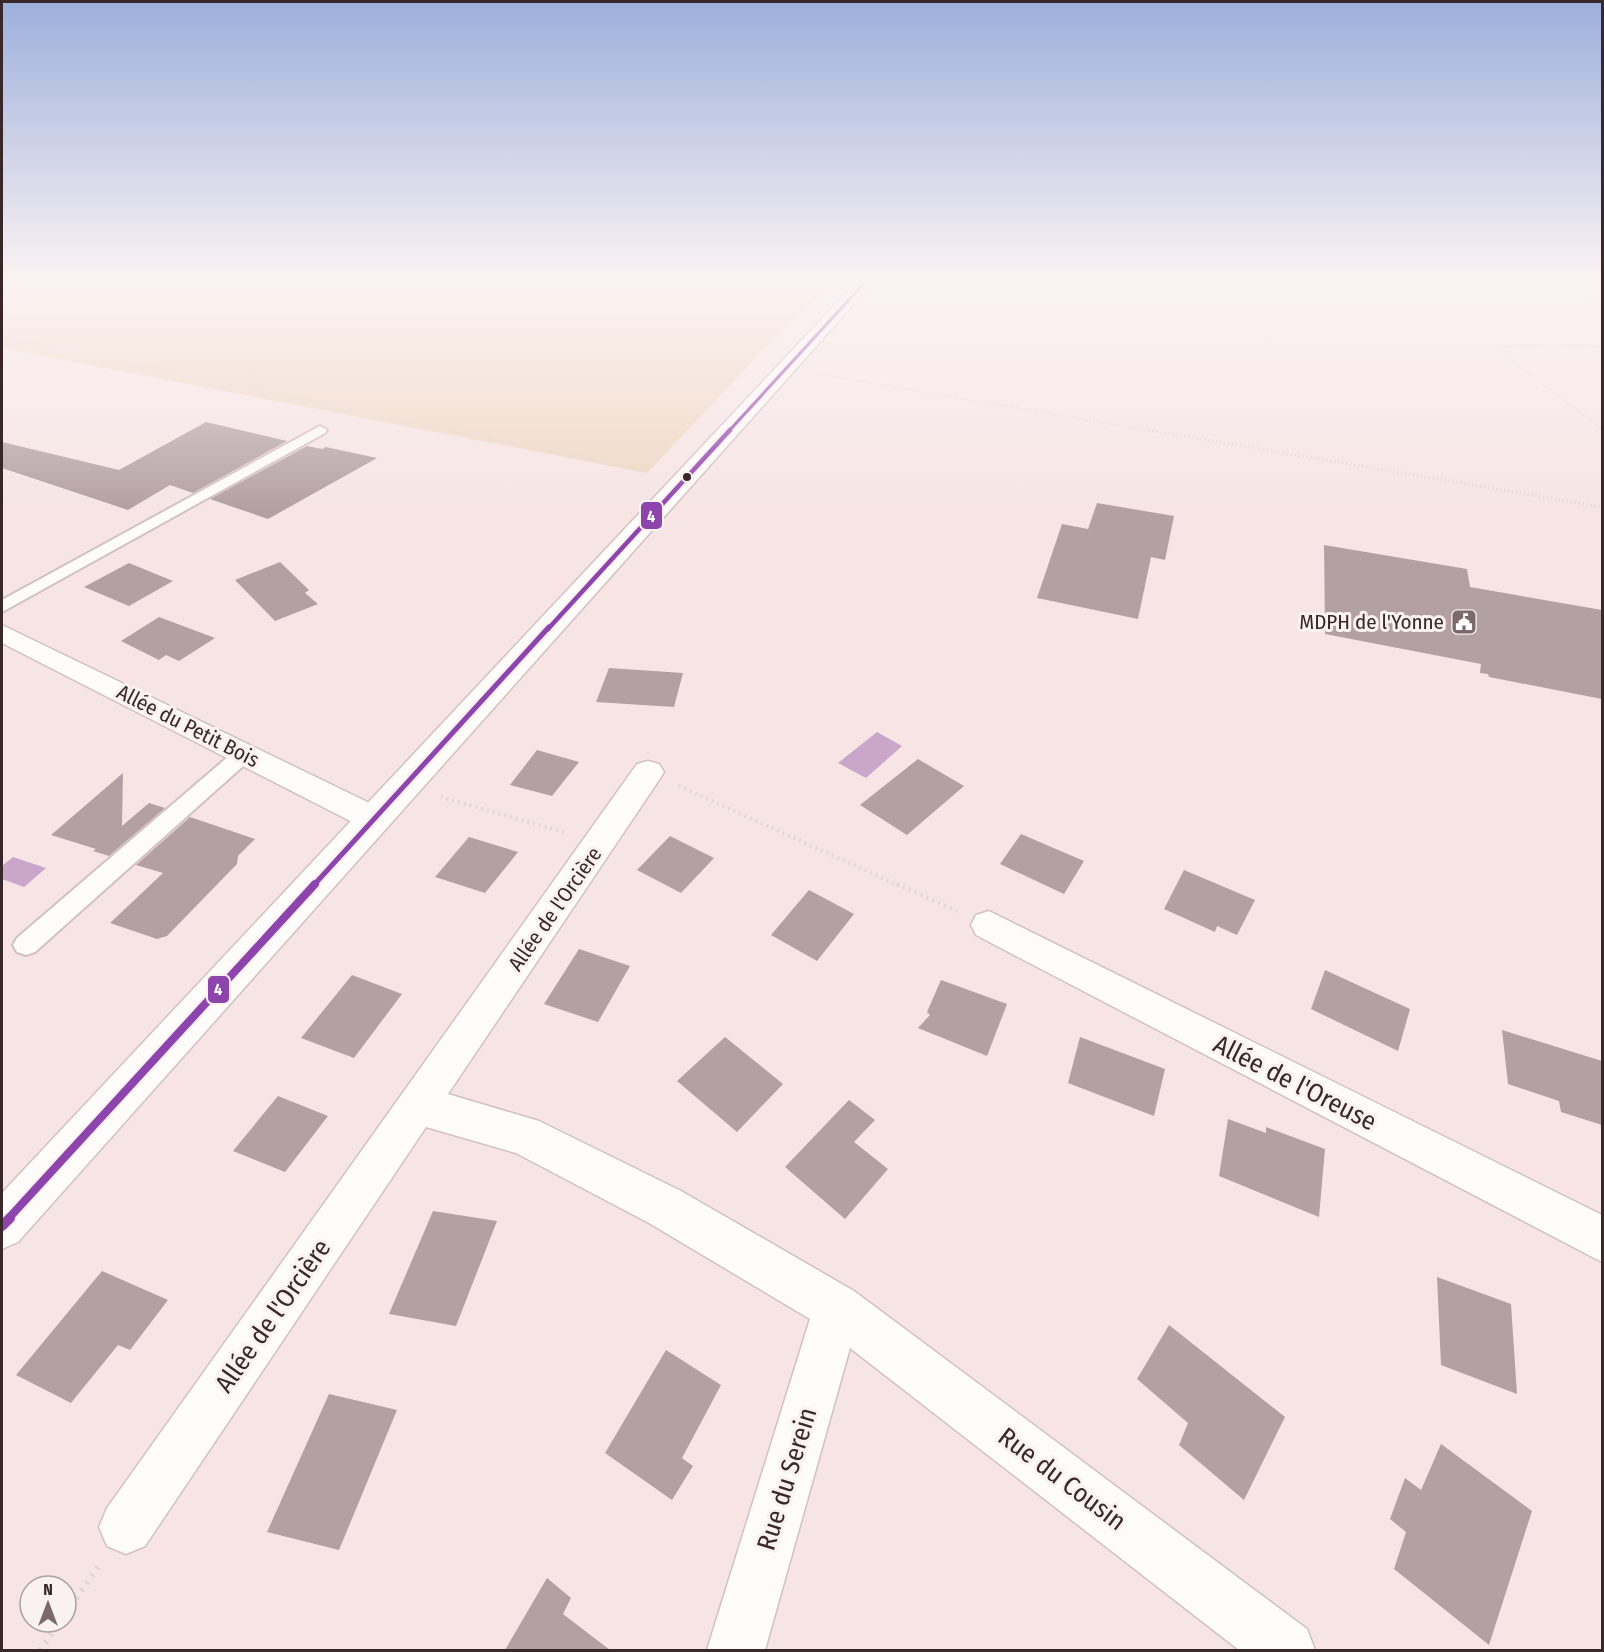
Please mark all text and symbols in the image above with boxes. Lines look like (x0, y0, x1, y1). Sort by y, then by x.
unlabelled marker (681, 471, 693, 483)
line badge: 4 (640, 501, 663, 530)
text: 4 (647, 507, 655, 526)
public building icon: MDPH de l'Yonne (1449, 607, 1479, 637)
place label: MDPH de l'Yonne (1299, 609, 1444, 635)
street label: Allée du Petit Bois (112, 679, 264, 773)
street label: Allée de l'Orcière (503, 842, 607, 976)
line badge: 4 (207, 975, 230, 1004)
text: 4 (214, 980, 222, 999)
street label: Allée de l'Oreuse (1208, 1029, 1382, 1137)
street label: Allée de l'Orcière (209, 1233, 337, 1399)
street label: Rue du Serein (751, 1404, 823, 1554)
street label: Rue du Cousin (992, 1421, 1132, 1537)
north arrow (18, 1574, 78, 1634)
text: N (43, 1580, 53, 1599)

